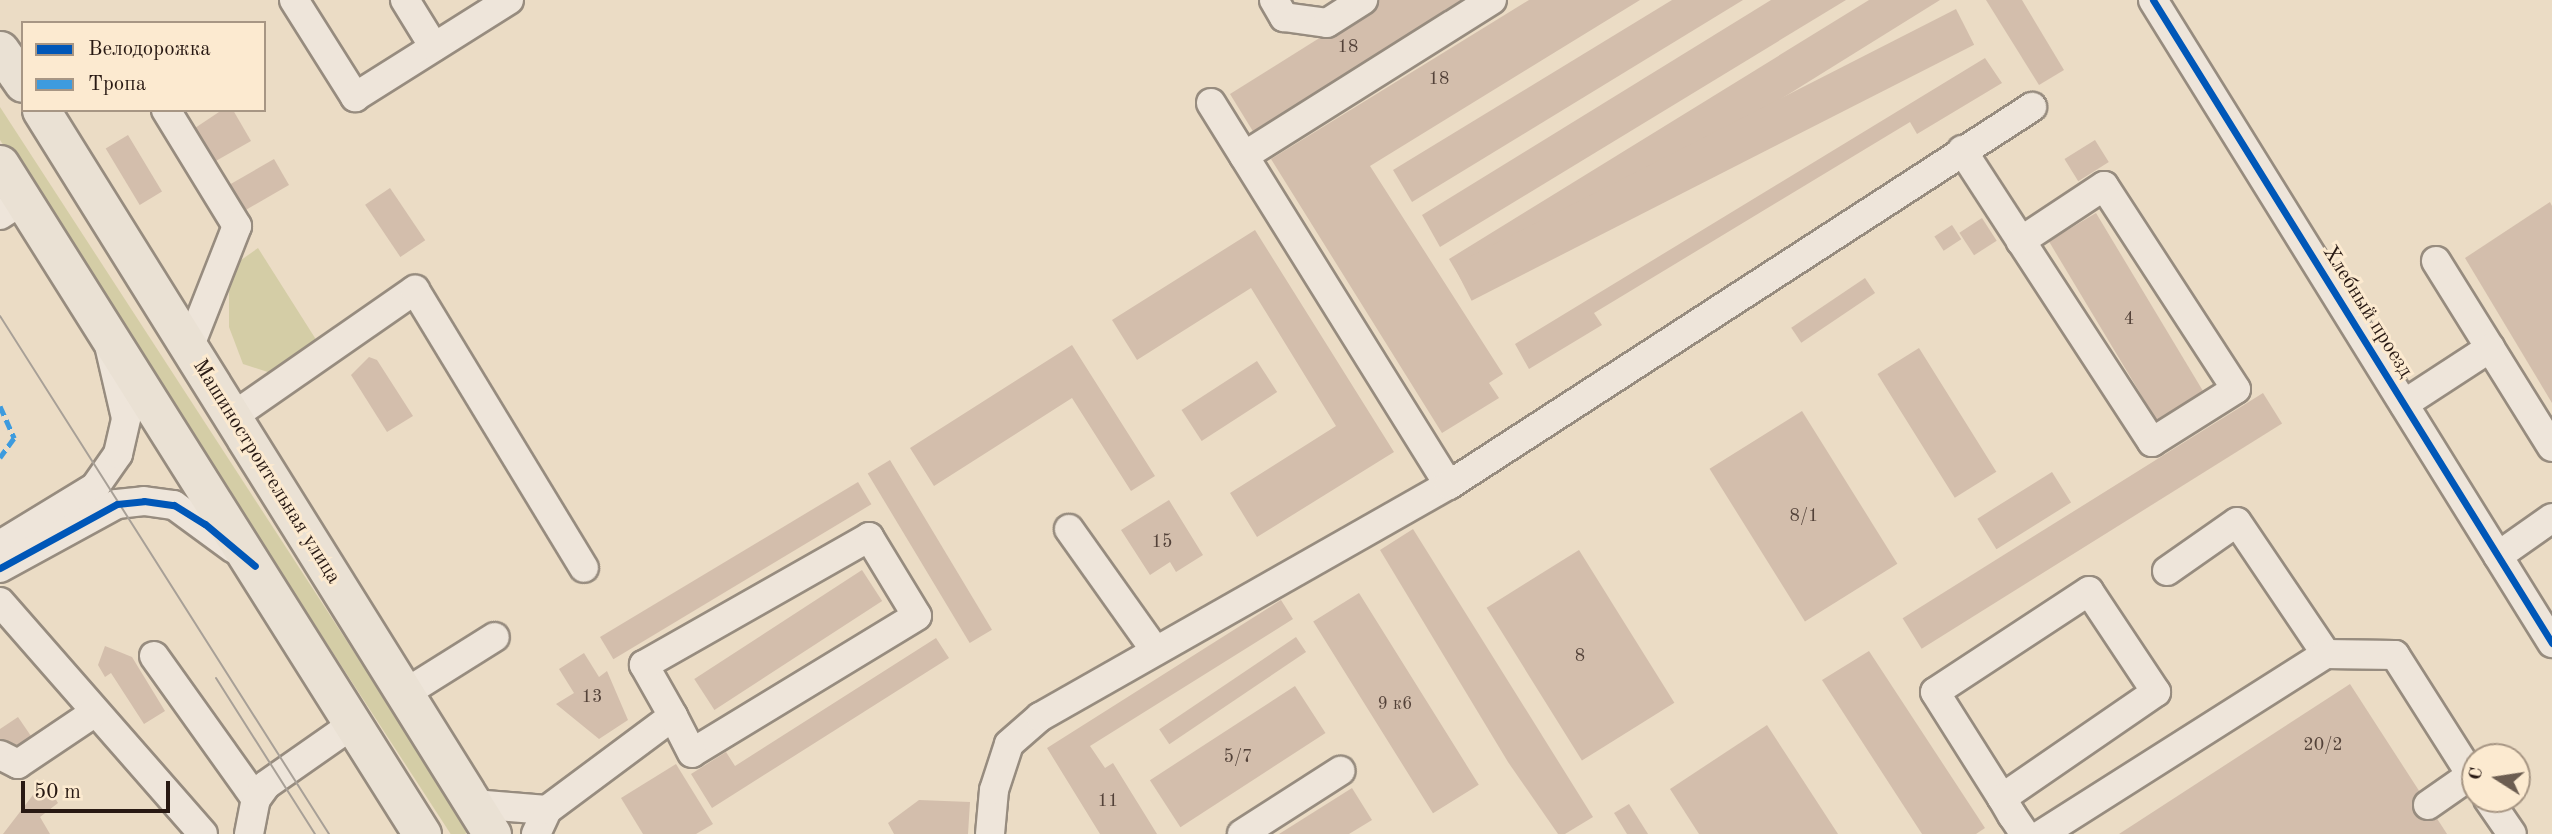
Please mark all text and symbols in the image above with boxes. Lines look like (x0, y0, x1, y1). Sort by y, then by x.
legend (21, 21, 266, 112)
house number: 18 (1338, 36, 1358, 58)
text: Велодорожка (88, 39, 211, 60)
house number: 18 (1429, 68, 1449, 90)
text: Тропа (88, 74, 146, 95)
street label: Хлебный проезд (2316, 241, 2418, 383)
house number: 4 (2124, 308, 2134, 330)
street label: Машиностроительная улица (186, 355, 346, 589)
house number: 8/1 (1790, 505, 1818, 527)
house number: 15 (1152, 531, 1172, 553)
house number: 8 (1575, 645, 1585, 667)
house number: 13 (582, 686, 602, 708)
house number: 9 к6 (1378, 693, 1412, 715)
house number: 20/2 (2303, 734, 2343, 756)
north arrow (2461, 743, 2531, 813)
house number: 5/7 (1224, 746, 1252, 768)
text: С (2466, 766, 2488, 782)
scale bar (24, 768, 173, 812)
text: 50 m (34, 782, 81, 803)
house number: 11 (1098, 790, 1118, 812)

